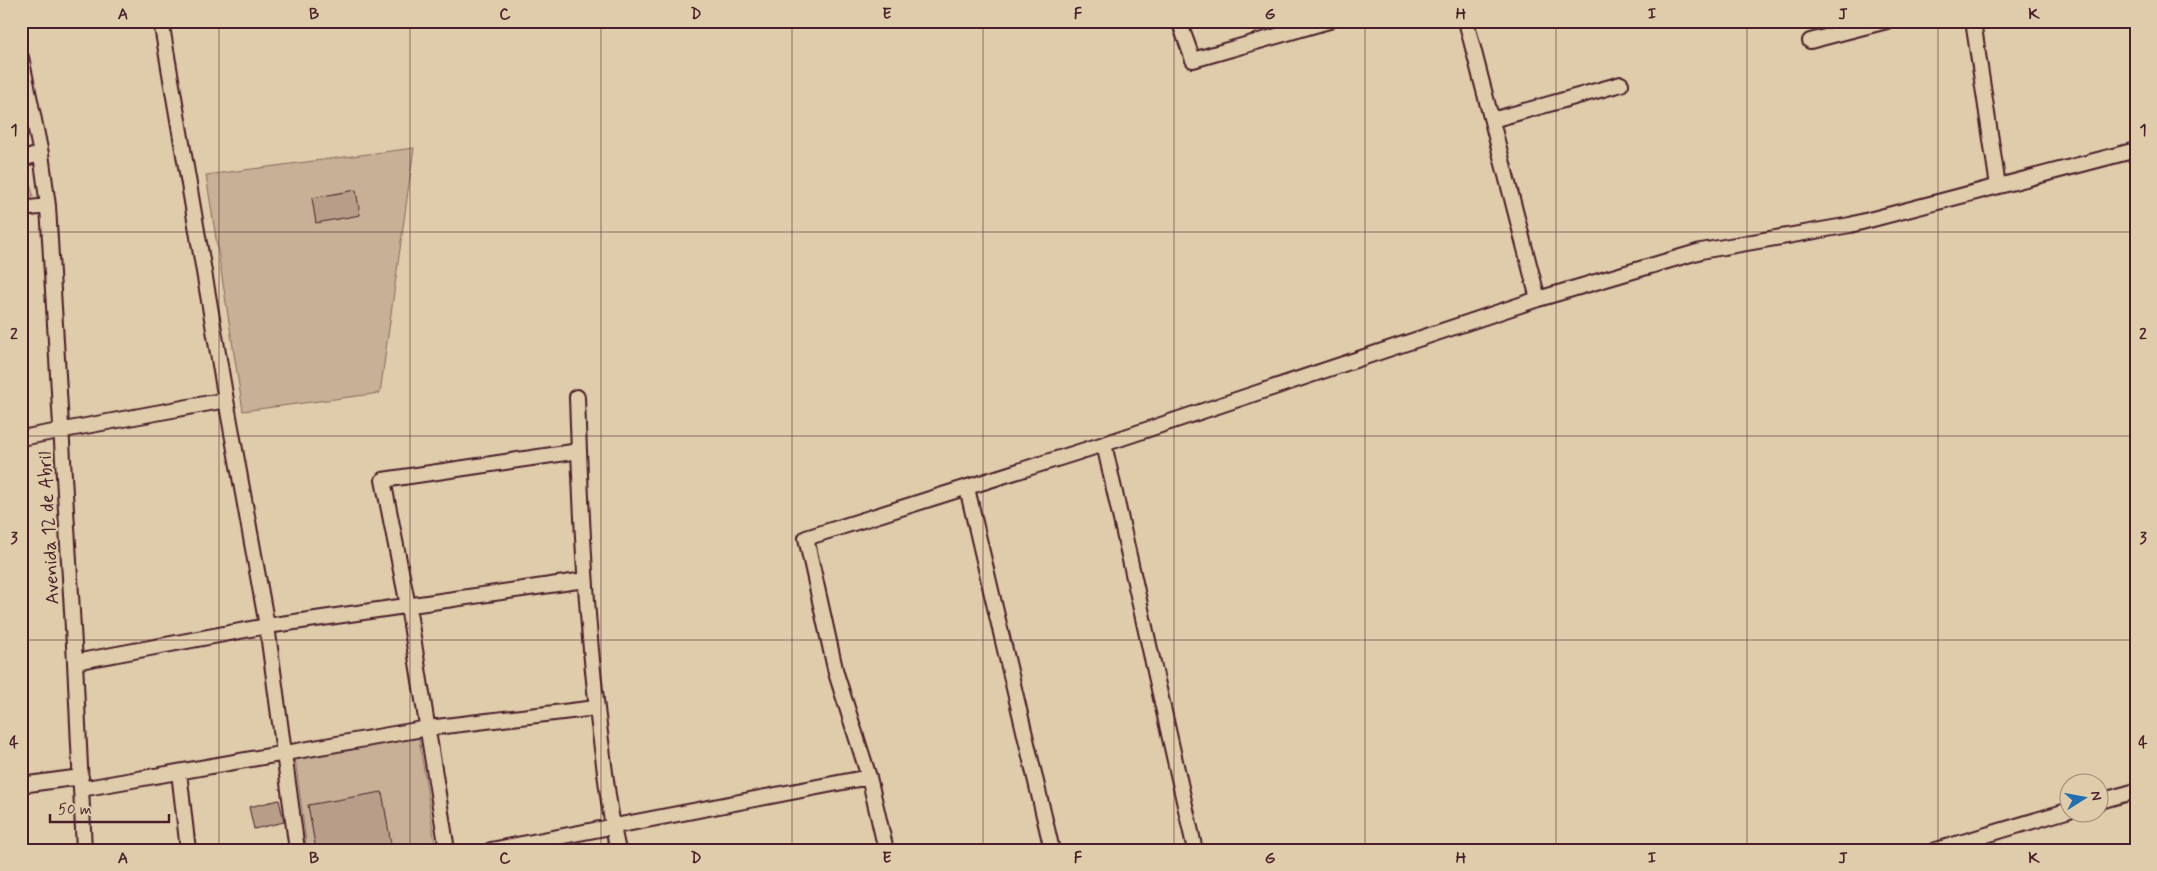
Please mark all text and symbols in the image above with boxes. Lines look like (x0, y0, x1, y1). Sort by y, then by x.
text: A (118, 4, 128, 25)
text: B (309, 4, 319, 25)
text: C (499, 4, 511, 25)
text: D (690, 4, 702, 25)
text: E (882, 4, 892, 25)
text: F (1074, 4, 1083, 25)
text: G (1265, 4, 1276, 25)
text: H (1456, 4, 1467, 25)
text: I (1648, 4, 1657, 25)
text: J (1838, 4, 1848, 25)
text: K (2028, 4, 2040, 25)
text: 1 (10, 120, 18, 141)
text: 1 (2139, 120, 2147, 141)
text: 2 (10, 324, 18, 345)
text: 2 (2139, 324, 2147, 345)
street label: Avenida 12 de Abril (32, 451, 65, 605)
text: 3 (10, 528, 18, 549)
text: 3 (2139, 528, 2147, 549)
text: 4 (9, 732, 19, 753)
text: 4 (2138, 732, 2148, 753)
north arrow (2060, 774, 2110, 824)
text: N (2086, 789, 2106, 802)
scale bar (50, 791, 169, 823)
text: 50 m (58, 800, 92, 820)
text: A (118, 848, 128, 869)
text: B (309, 848, 319, 869)
text: C (499, 848, 511, 869)
text: D (690, 848, 702, 869)
text: E (882, 848, 892, 869)
text: F (1074, 848, 1083, 869)
text: G (1265, 848, 1276, 869)
text: H (1456, 848, 1467, 869)
text: I (1648, 848, 1657, 869)
text: J (1838, 848, 1848, 869)
text: K (2028, 848, 2040, 869)

